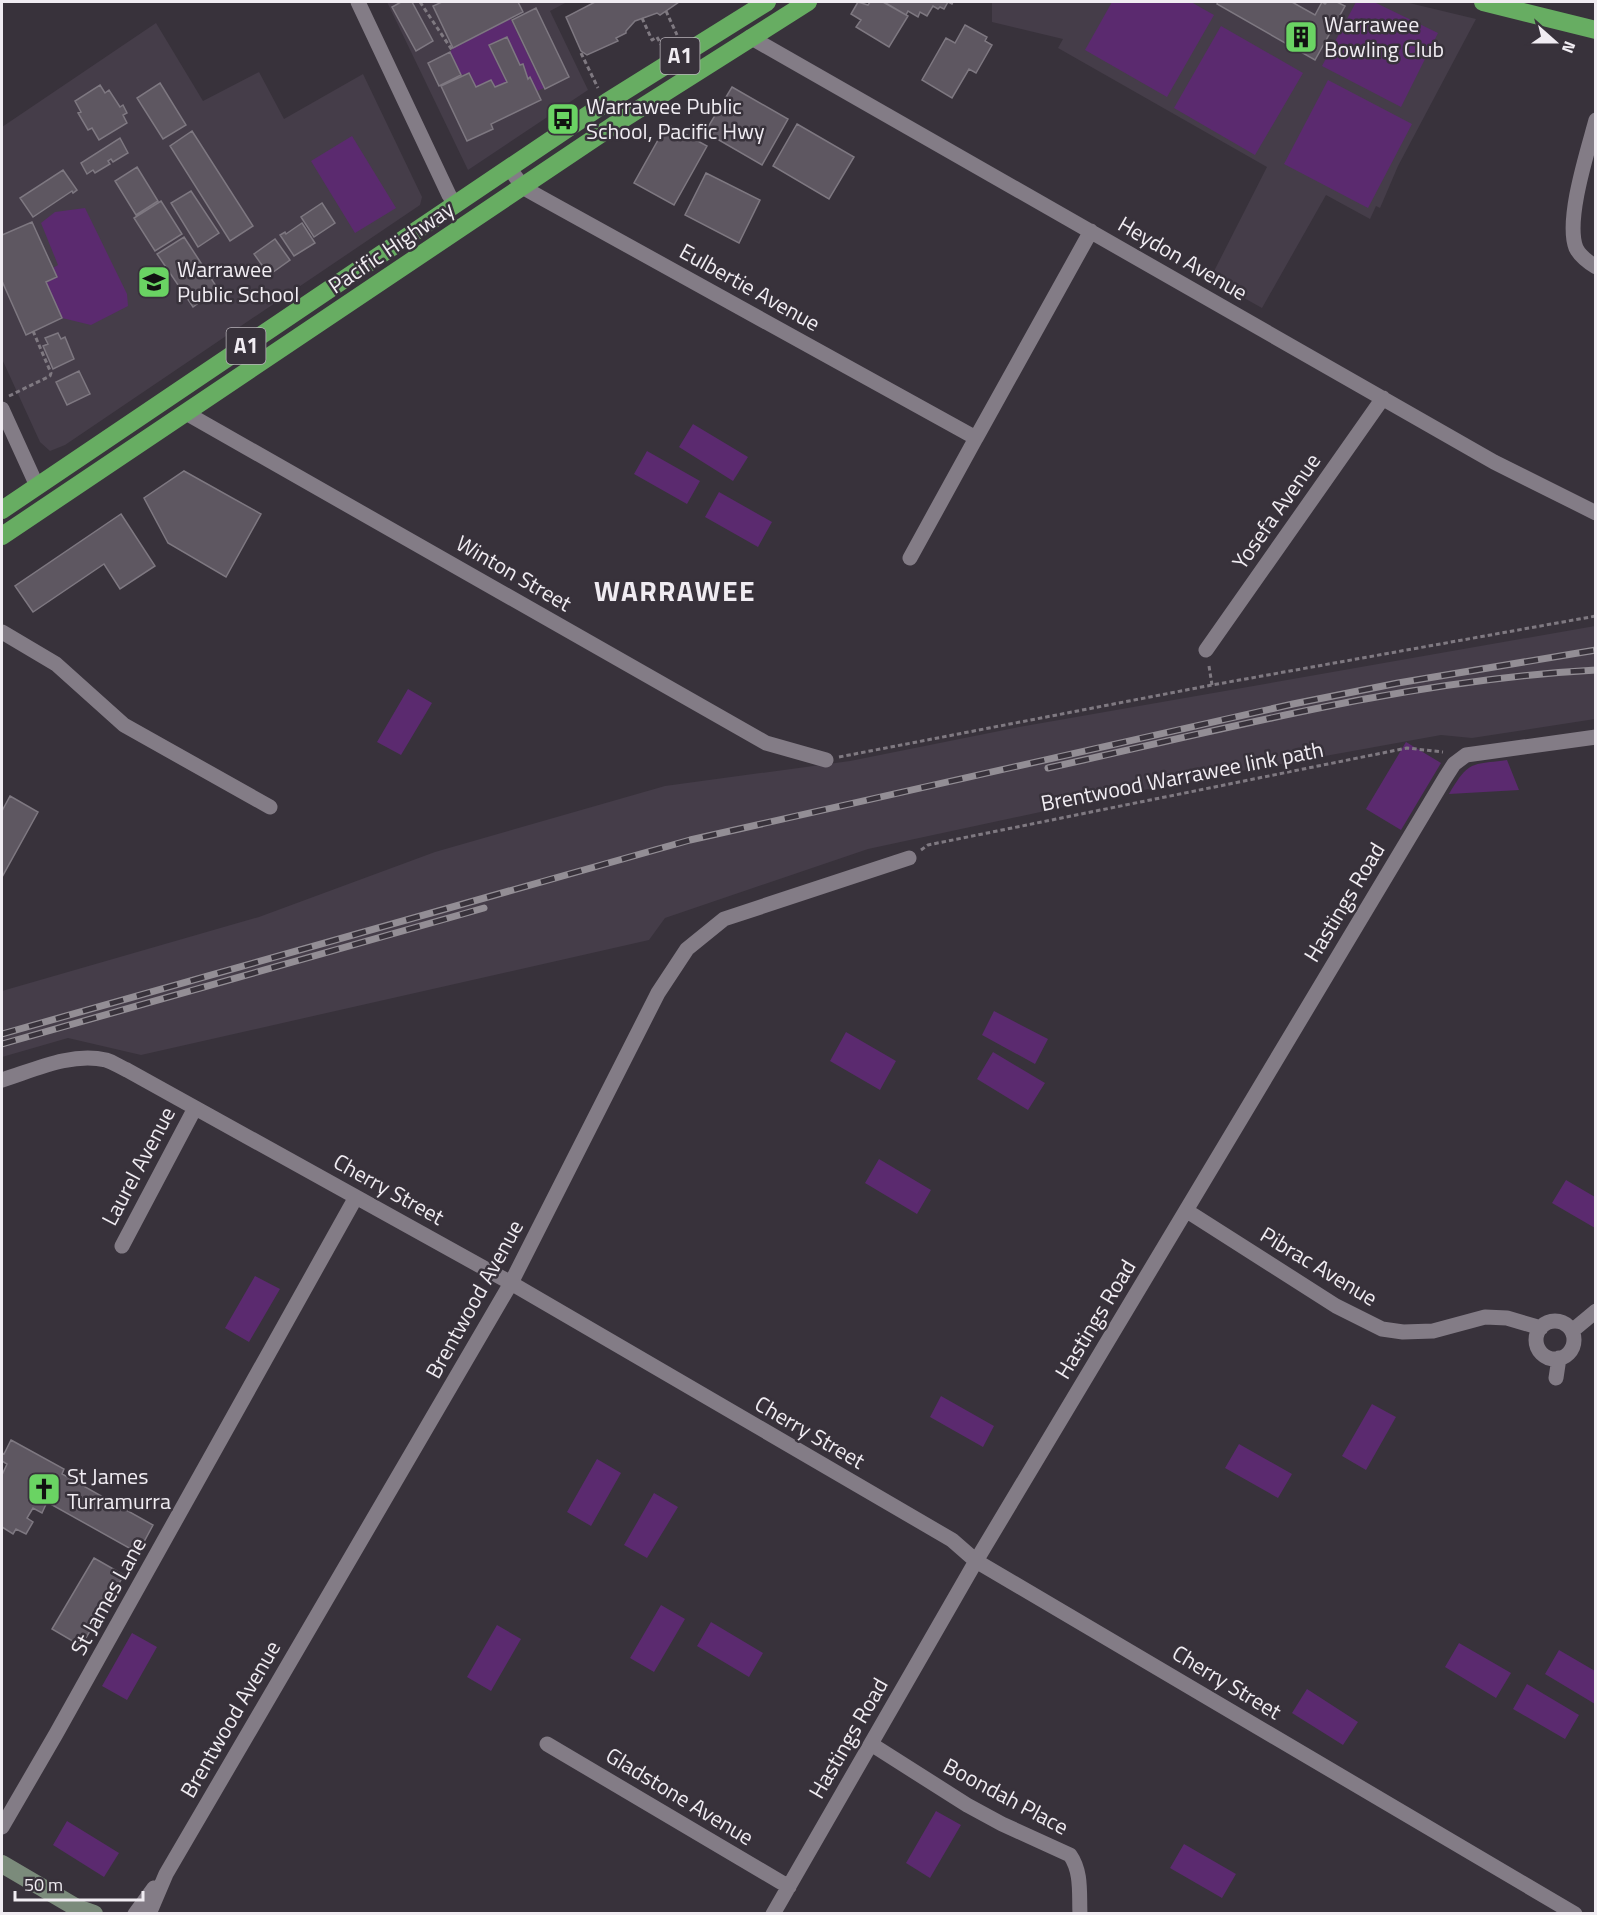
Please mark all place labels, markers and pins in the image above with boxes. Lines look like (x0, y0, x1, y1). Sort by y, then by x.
place label: Warrawee Bowling Club (1324, 7, 1444, 66)
building icon: Warrawee Bowling Club (1283, 19, 1319, 55)
place label: Warrawee Public School, Pacific Hwy (586, 89, 765, 148)
bus stop icon: Warrawee Public School, Pacific Hwy (545, 101, 581, 137)
place label: Warrawee Public School (177, 252, 299, 311)
school or university icon: Warrawee Public School (136, 264, 172, 300)
place label: St James Turramurra (67, 1459, 171, 1518)
church icon: St James Turramurra (26, 1471, 62, 1507)

